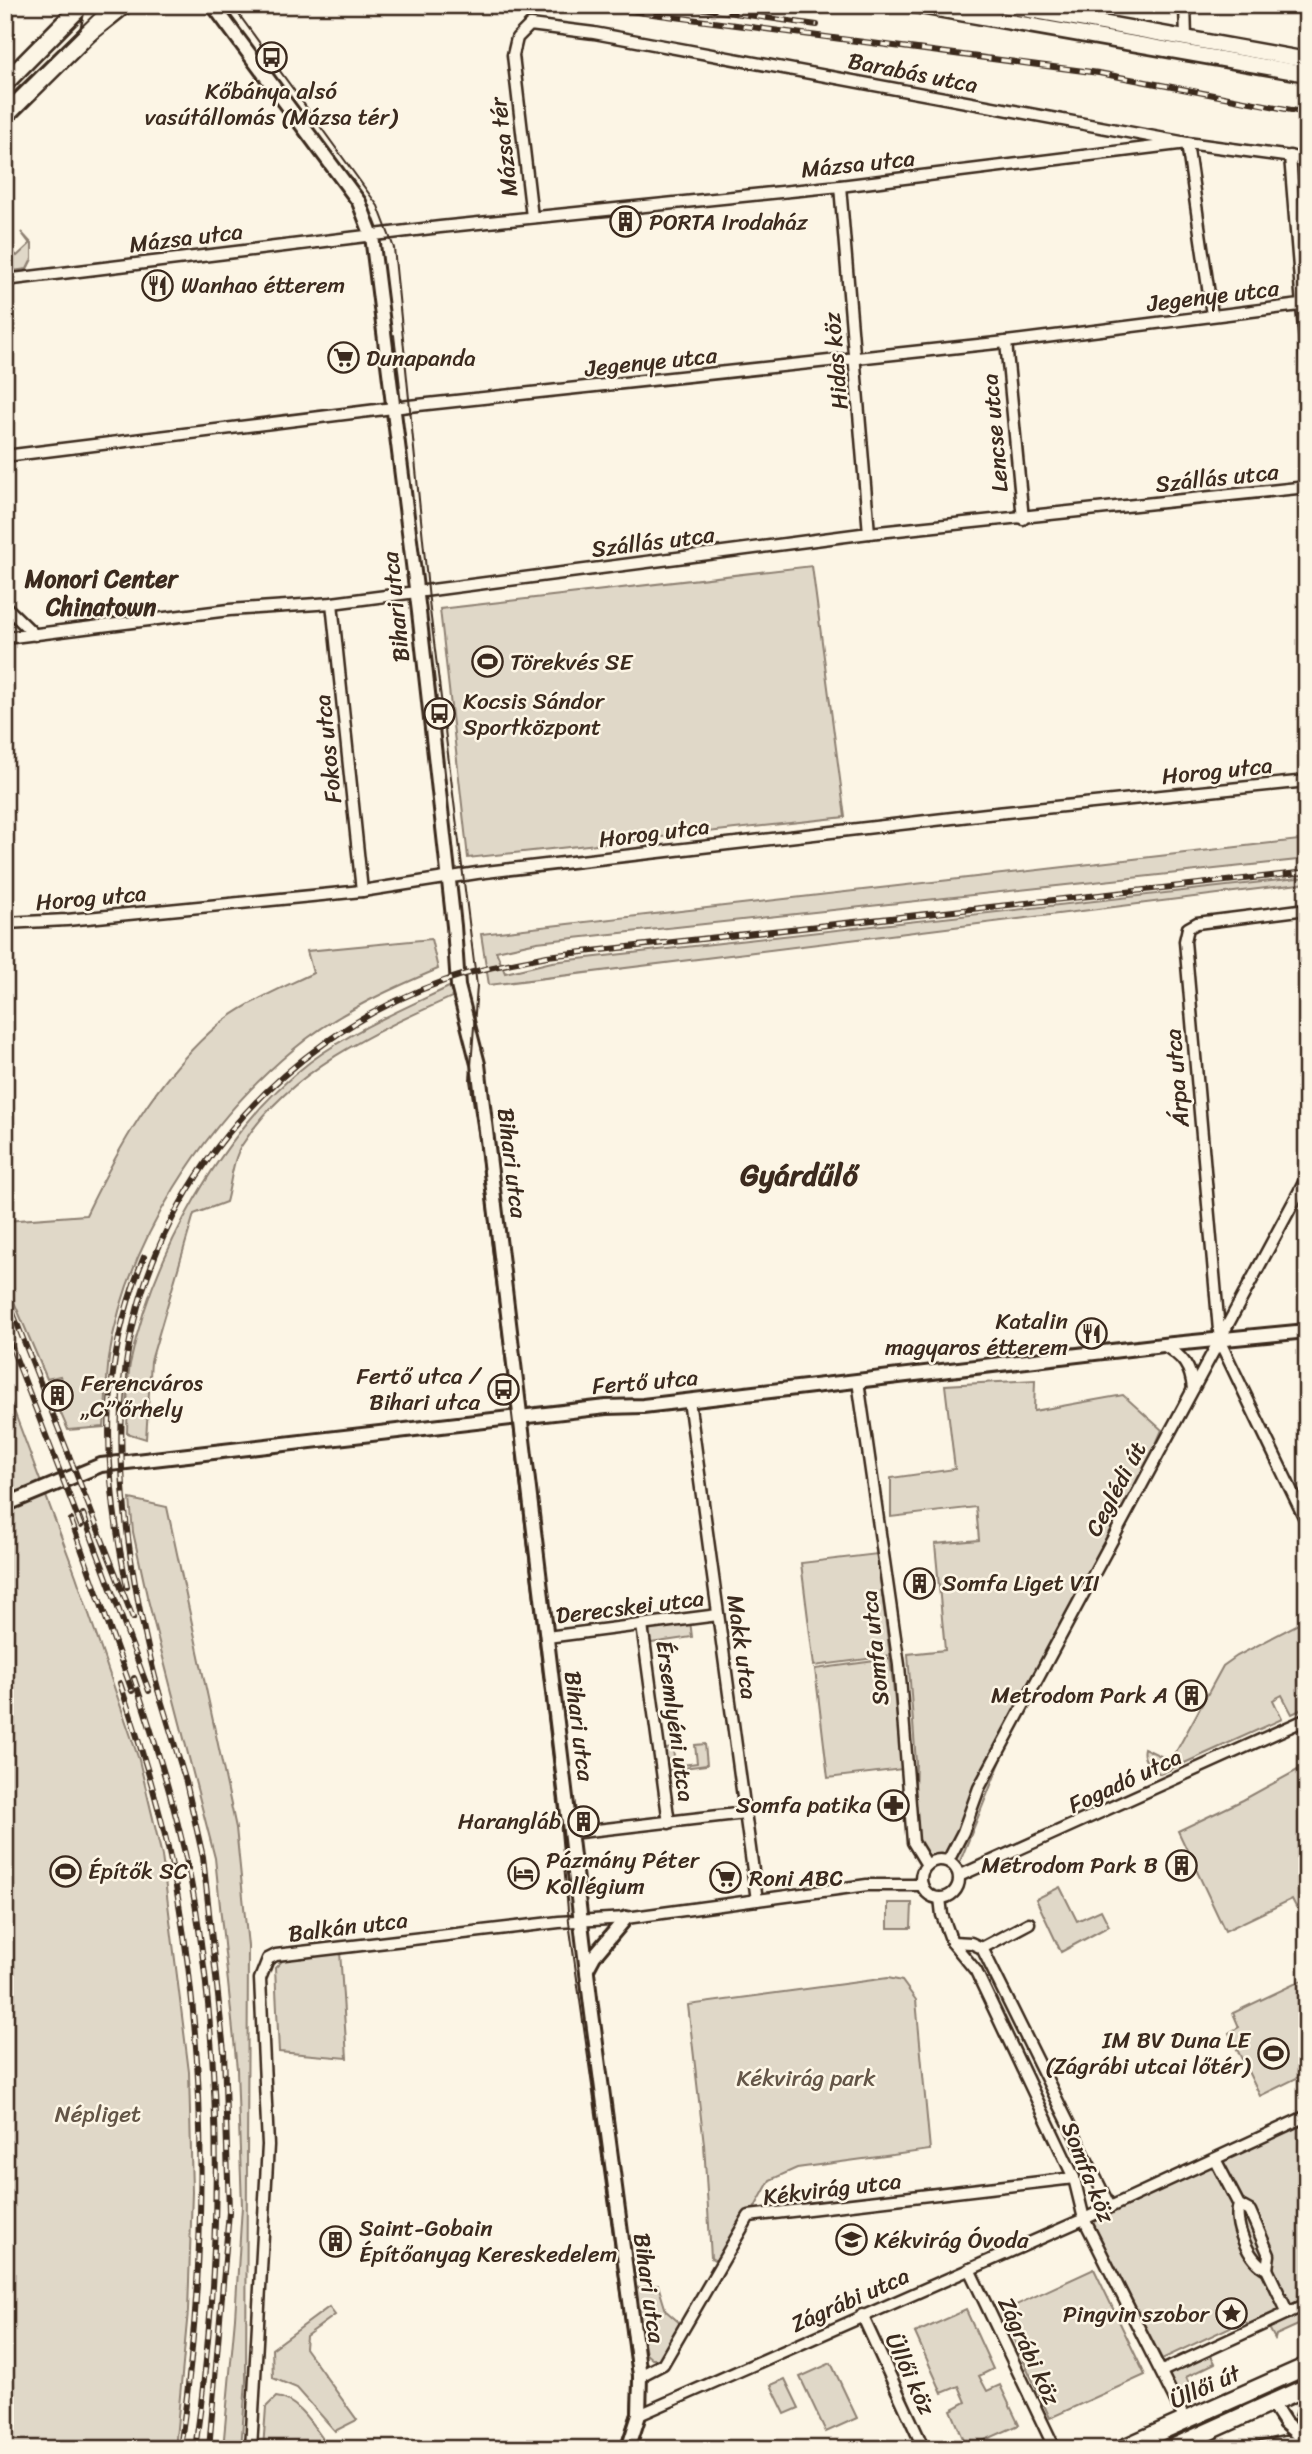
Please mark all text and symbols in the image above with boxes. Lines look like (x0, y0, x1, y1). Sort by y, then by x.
bus stop icon: Kőbánya alsó vasútállomás (Mázsa tér) (254, 40, 288, 74)
street label: Barabás utca (844, 40, 982, 106)
place label: Kőbánya alsó vasútállomás (Mázsa tér) (145, 71, 399, 138)
street label: Mázsa tér (477, 93, 530, 199)
street label: Mázsa utca (799, 138, 917, 190)
place label: PORTA Irodaház (649, 202, 809, 243)
building icon: PORTA Irodaház (609, 205, 643, 239)
street label: Mázsa utca (127, 211, 246, 265)
place label: Wanhao étterem (181, 265, 345, 306)
restaurant icon: Wanhao étterem (141, 268, 175, 302)
street label: Jegenye utca (1144, 268, 1282, 325)
street label: Hidas köz (811, 309, 861, 411)
street label: Jegenye utca (582, 335, 720, 389)
place label: Dunapanda (366, 338, 476, 379)
supermarket icon: Dunapanda (326, 341, 360, 375)
street label: Lencse utca (969, 372, 1021, 494)
street label: Szállás utca (1153, 451, 1281, 505)
street label: Szállás utca (589, 514, 717, 570)
street label: Bihari utca (370, 549, 422, 664)
district label: Monori Center Chinatown (24, 558, 179, 628)
place label: Törekvés SE (510, 642, 633, 683)
sports icon: Törekvés SE (470, 645, 504, 679)
place label: Kocsis Sándor Sportközpont (463, 681, 606, 748)
street label: Fokos utca (302, 693, 354, 805)
bus stop icon: Kocsis Sándor Sportközpont (423, 697, 457, 731)
street label: Horog utca (1160, 745, 1274, 797)
street label: Horog utca (596, 806, 712, 860)
street label: Horog utca (34, 873, 148, 923)
street label: Árpa utca (1152, 1027, 1202, 1130)
street label: Bihari utca (485, 1105, 539, 1221)
district label: Gyárdűlő (740, 1148, 860, 1202)
place label: Katalin magyaros étterem (885, 1301, 1068, 1368)
restaurant icon: Katalin magyaros étterem (1074, 1317, 1108, 1351)
place label: Fertő utca / Bihari utca (356, 1356, 483, 1423)
street label: Fertő utca (590, 1357, 700, 1407)
place label: Ferencváros „C” őrhely (80, 1363, 204, 1430)
bus stop icon: Fertő utca / Bihari utca (486, 1372, 520, 1406)
building icon: Ferencváros „C” őrhely (41, 1379, 75, 1413)
street label: Ceglédi út (1074, 1434, 1158, 1544)
place label: Somfa Liget VII (942, 1563, 1100, 1604)
building icon: Somfa Liget VII (902, 1566, 936, 1600)
street label: Derecskei utca (554, 1578, 707, 1636)
street label: Somfa utca (849, 1588, 901, 1708)
street label: Makk utca (714, 1592, 770, 1702)
street label: Érsemlyéni utca (643, 1638, 707, 1804)
street label: Bihari utca (552, 1668, 606, 1784)
place label: Metrodom Park A (991, 1675, 1168, 1716)
building icon: Metrodom Park A (1174, 1678, 1208, 1712)
street label: Fogadó utca (1061, 1737, 1189, 1825)
place label: Somfa patika (736, 1785, 871, 1826)
pharmacy icon: Somfa patika (877, 1788, 911, 1822)
place label: Harangláb (458, 1801, 561, 1842)
building icon: Harangláb (567, 1804, 601, 1838)
place label: Pázmány Péter Kollégium (546, 1840, 701, 1907)
place label: Metrodom Park B (981, 1845, 1158, 1886)
building icon: Metrodom Park B (1164, 1848, 1198, 1882)
place label: Építők SC (88, 1851, 188, 1892)
sports icon: Építők SC (48, 1854, 82, 1888)
hotel icon: Pázmány Péter Kollégium (506, 1856, 540, 1890)
place label: Roni ABC (749, 1858, 843, 1899)
supermarket icon: Roni ABC (709, 1861, 743, 1895)
street label: Balkán utca (286, 1899, 411, 1955)
place label: IM BV Duna LE (Zágrábi utcai lőtér) (1045, 2020, 1252, 2087)
sports icon: IM BV Duna LE (Zágrábi utcai lőtér) (1256, 2036, 1290, 2070)
park label: Kékvirág park (737, 2058, 876, 2099)
park label: Népliget (55, 2094, 141, 2135)
street label: Somfa köz (1049, 2115, 1127, 2230)
street label: Kékvirág utca (760, 2160, 904, 2218)
place label: Saint-Gobain Építőanyag Kereskedelem (359, 2208, 617, 2275)
place label: Kékvirág Óvoda (874, 2220, 1029, 2261)
school or university icon: Kékvirág Óvoda (834, 2223, 868, 2257)
building icon: Saint-Gobain Építőanyag Kereskedelem (319, 2224, 353, 2258)
street label: Bihari utca (621, 2230, 677, 2346)
street label: Zágrábi utca (784, 2255, 917, 2344)
street label: Zágrábi köz (986, 2290, 1073, 2413)
place label: Pingvin szobor (1063, 2294, 1211, 2335)
place icon: Pingvin szobor (1215, 2297, 1249, 2331)
street label: Üllői köz (873, 2326, 947, 2423)
street label: Üllői út (1163, 2353, 1249, 2421)

